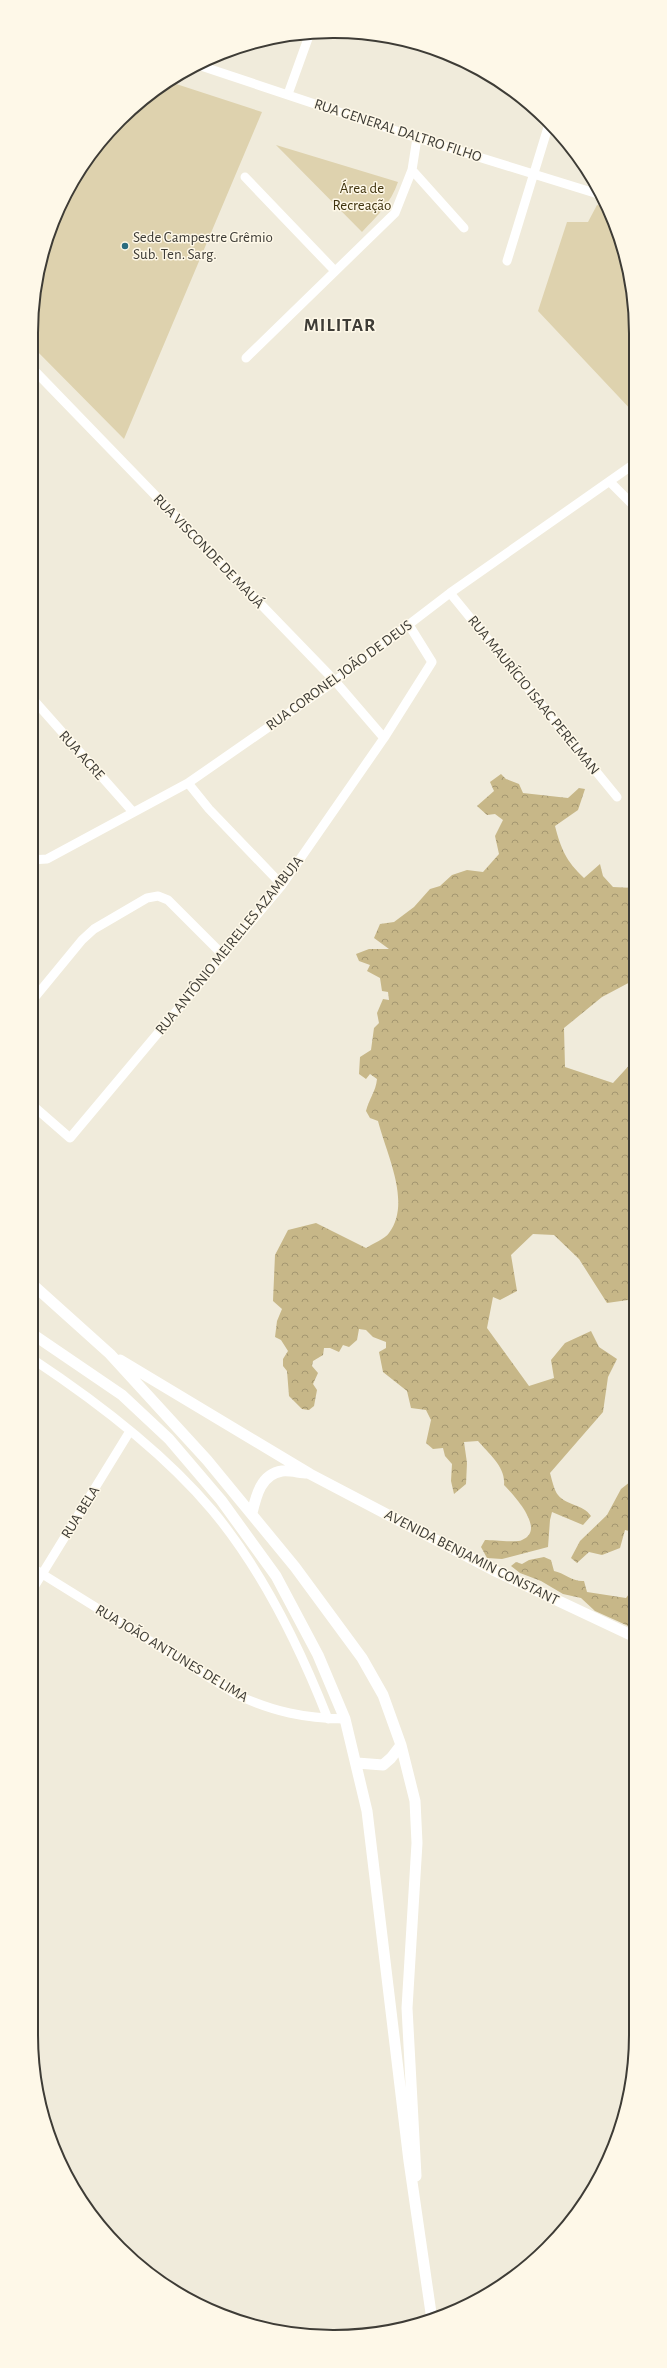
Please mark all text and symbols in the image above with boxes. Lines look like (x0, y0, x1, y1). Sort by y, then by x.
street label: RUA GENERAL DALTRO FILHO (312, 96, 483, 165)
park label: Área de Recreação (333, 179, 391, 213)
place label: Sede Campestre Grêmio Sub. Ten. Sarg. (133, 230, 273, 262)
marker: Sede Campestre Grêmio Sub. Ten. Sarg. (120, 241, 130, 251)
district label: MILITAR (304, 316, 376, 335)
street label: RUA VISCONDE DE MAUÁ (150, 490, 269, 612)
street label: RUA MAURÍCIO ISAAC PERELMAN (465, 612, 604, 778)
street label: RUA CORONEL JOÃO DE DEUS (263, 617, 415, 733)
street label: RUA ACRE (56, 728, 107, 783)
street label: RUA ANTÔNIO MEIRELLES AZAMBUJA (152, 852, 306, 1037)
street label: RUA BELA (59, 1483, 102, 1541)
street label: AVENIDA BENJAMIN CONSTANT (382, 1507, 562, 1608)
street label: RUA JOÃO ANTUNES DE LIMA (93, 1601, 251, 1705)

